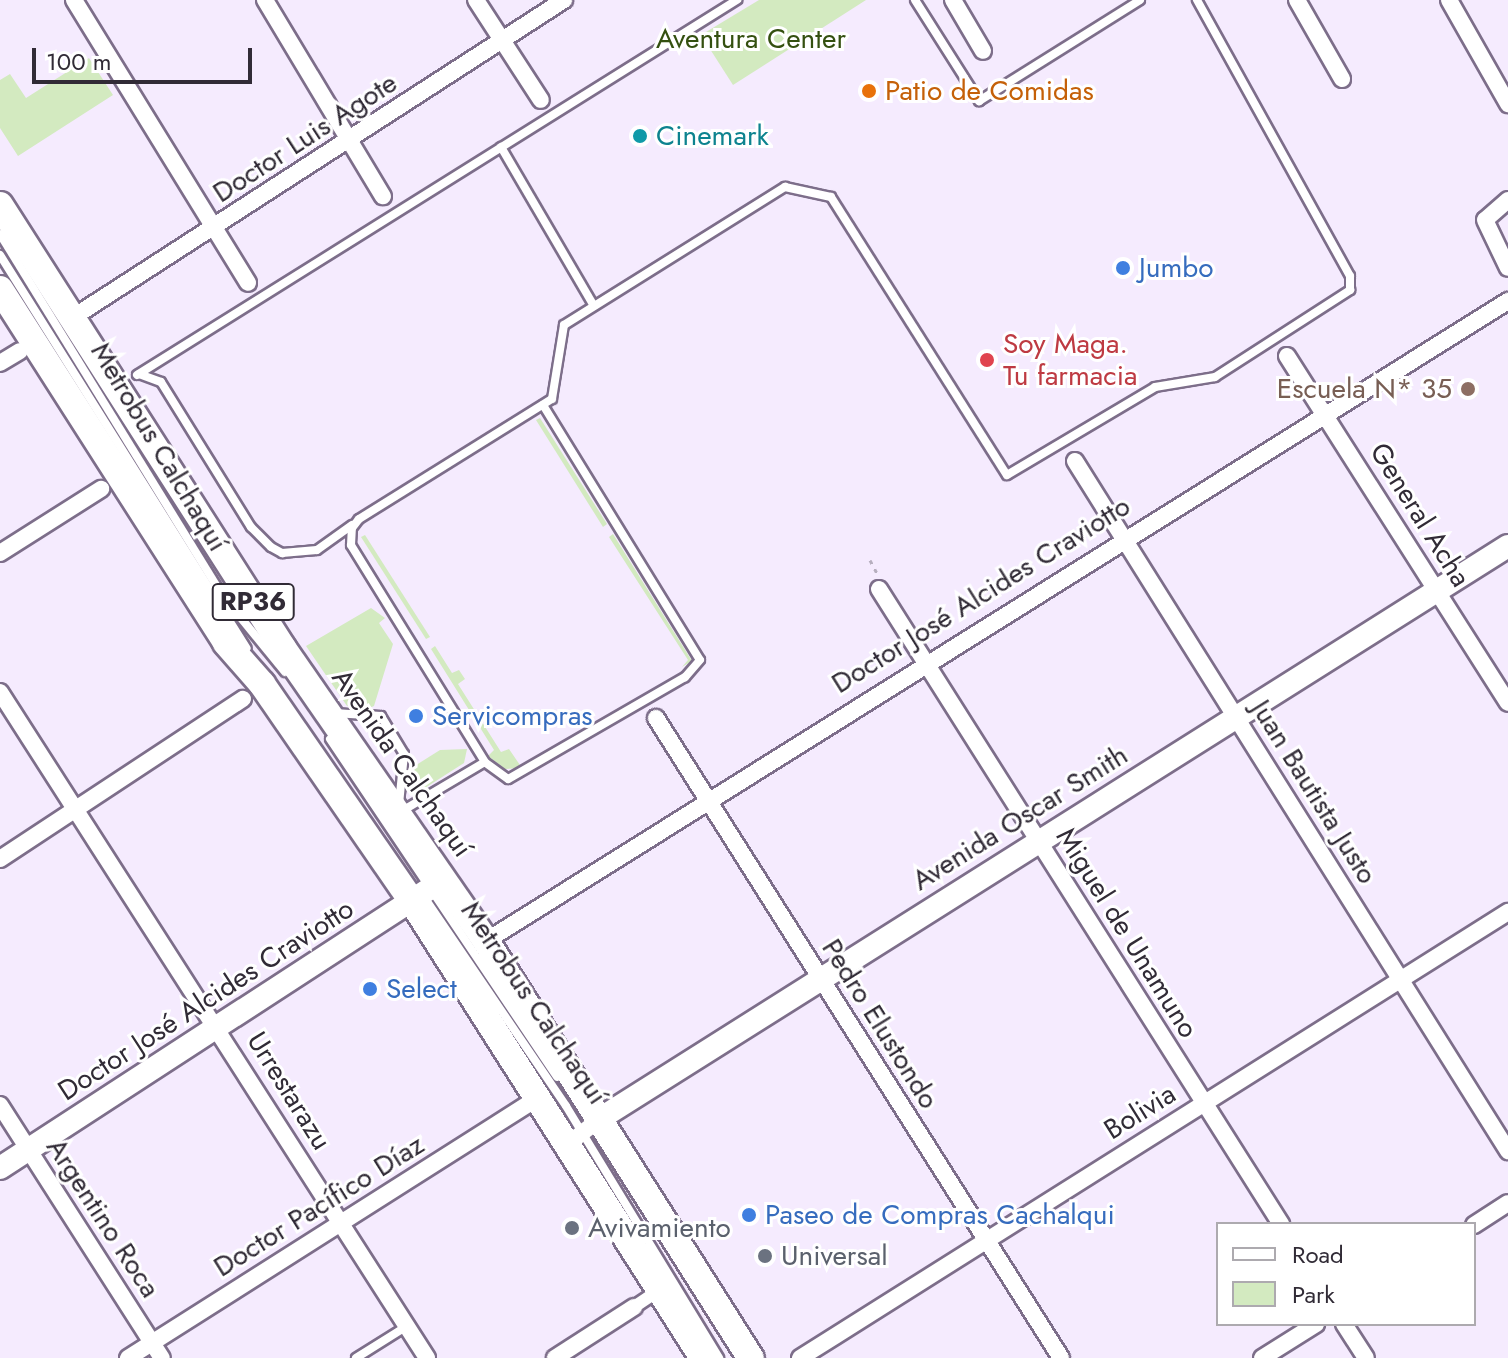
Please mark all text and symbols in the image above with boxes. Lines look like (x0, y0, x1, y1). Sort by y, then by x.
park label: Aventura Center (656, 22, 846, 56)
scale bar (36, 32, 256, 82)
text: 100 m (46, 44, 112, 79)
street label: Doctor Luis Agote (207, 66, 403, 210)
place label: Patio de Comidas (885, 74, 1094, 108)
marker: Patio de Comidas (860, 82, 878, 100)
place label: Cinemark (656, 119, 769, 153)
marker: Cinemark (631, 127, 649, 145)
place label: Jumbo (1139, 251, 1214, 285)
marker: Jumbo (1114, 259, 1132, 277)
place label: Soy Maga. Tu farmacia (1003, 327, 1137, 393)
street label: Metrobus Calchaquí (84, 337, 234, 557)
marker: Soy Maga. Tu farmacia (978, 351, 996, 369)
place label: Escuela N* 35 (1277, 372, 1452, 406)
marker: Escuela N* 35 (1459, 380, 1477, 398)
street label: General Acha (1363, 437, 1477, 593)
street label: Doctor José Alcides Craviotto (826, 489, 1136, 701)
road number: RP36 (211, 580, 295, 624)
street label: Avenida Calchaquí (325, 663, 479, 863)
street label: Juan Bautista Justo (1244, 694, 1384, 890)
place label: Servicompras (432, 699, 593, 733)
marker: Servicompras (407, 707, 425, 725)
street label: Avenida Oscar Smith (906, 738, 1134, 898)
street label: Miguel de Unamuno (1049, 822, 1205, 1044)
street label: Doctor José Alcides Craviotto (52, 892, 360, 1108)
street label: Metrobus Calchaquí (454, 895, 614, 1111)
street label: Pedro Elustondo (814, 933, 946, 1115)
place label: Select (386, 972, 457, 1006)
marker: Select (361, 980, 379, 998)
street label: Urrestarazu (240, 1026, 338, 1156)
street label: Bolivia (1098, 1077, 1182, 1147)
street label: Doctor Pacífico Díaz (208, 1128, 430, 1284)
street label: Argentino Roca (39, 1132, 167, 1304)
place label: Paseo de Compras Cachalqui (765, 1198, 1115, 1232)
marker: Paseo de Compras Cachalqui (740, 1206, 758, 1224)
place label: Avivamiento (588, 1211, 731, 1245)
marker: Avivamiento (563, 1219, 581, 1237)
legend (1216, 1222, 1476, 1326)
text: Road (1292, 1237, 1344, 1272)
place label: Universal (781, 1239, 888, 1273)
marker: Universal (756, 1247, 774, 1265)
text: Park (1292, 1277, 1335, 1312)

